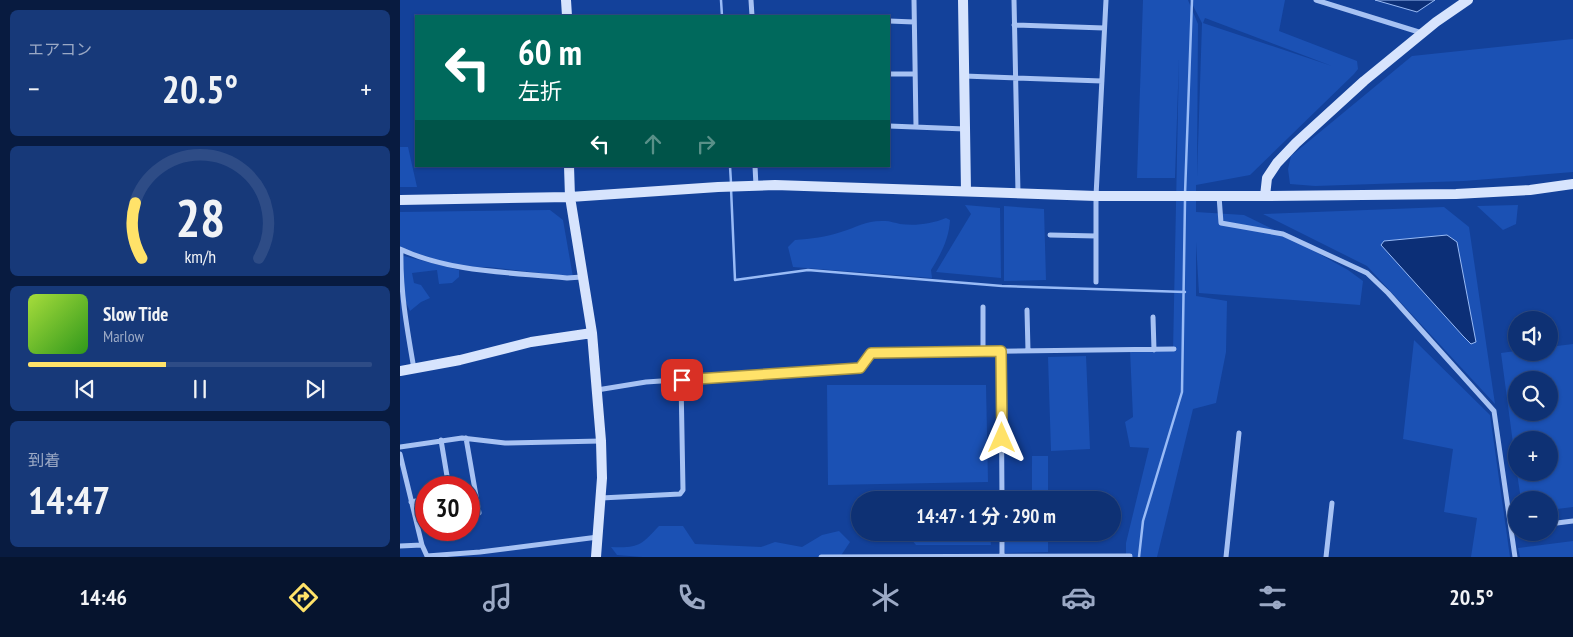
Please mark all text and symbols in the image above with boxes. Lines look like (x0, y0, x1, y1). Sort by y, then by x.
text: 60 m (518, 29, 582, 75)
icon: left (435, 35, 500, 100)
text: エアコン (28, 39, 92, 59)
text: 20.5° (162, 64, 238, 113)
text: − (28, 70, 40, 107)
text: + (360, 70, 372, 107)
text: 左折 (518, 77, 562, 105)
icon: left (586, 130, 614, 158)
icon: ahead (639, 130, 667, 158)
icon: right (692, 130, 720, 158)
text: 28 (175, 184, 225, 251)
text: km/h (184, 245, 216, 268)
text: Slow Tide (103, 302, 168, 326)
map controls (1508, 311, 1558, 541)
button: sound (1508, 311, 1558, 361)
text: Marlow (103, 326, 144, 346)
pin (661, 359, 703, 401)
icon: arrive (668, 366, 696, 394)
button: search (1508, 371, 1558, 421)
icon: previous (71, 375, 99, 403)
icon: pause (186, 375, 214, 403)
icon: next (301, 375, 329, 403)
position arrow (975, 411, 1027, 463)
button: + (1508, 431, 1558, 481)
text: 到着 (28, 450, 60, 470)
text: 14:47 (28, 475, 110, 524)
speed limit sign: 30 (415, 476, 480, 541)
button: − (1508, 491, 1558, 541)
text: 14:47 · 1 分 · 290 m (916, 504, 1056, 528)
icon: directions (286, 580, 321, 615)
icon: music (480, 580, 515, 615)
icon: phone (674, 580, 709, 615)
icon: climate (868, 580, 903, 615)
icon: car (1061, 580, 1096, 615)
icon: filters (1255, 580, 1290, 615)
text: 14:46 (79, 583, 127, 611)
text: 20.5° (1449, 583, 1494, 611)

